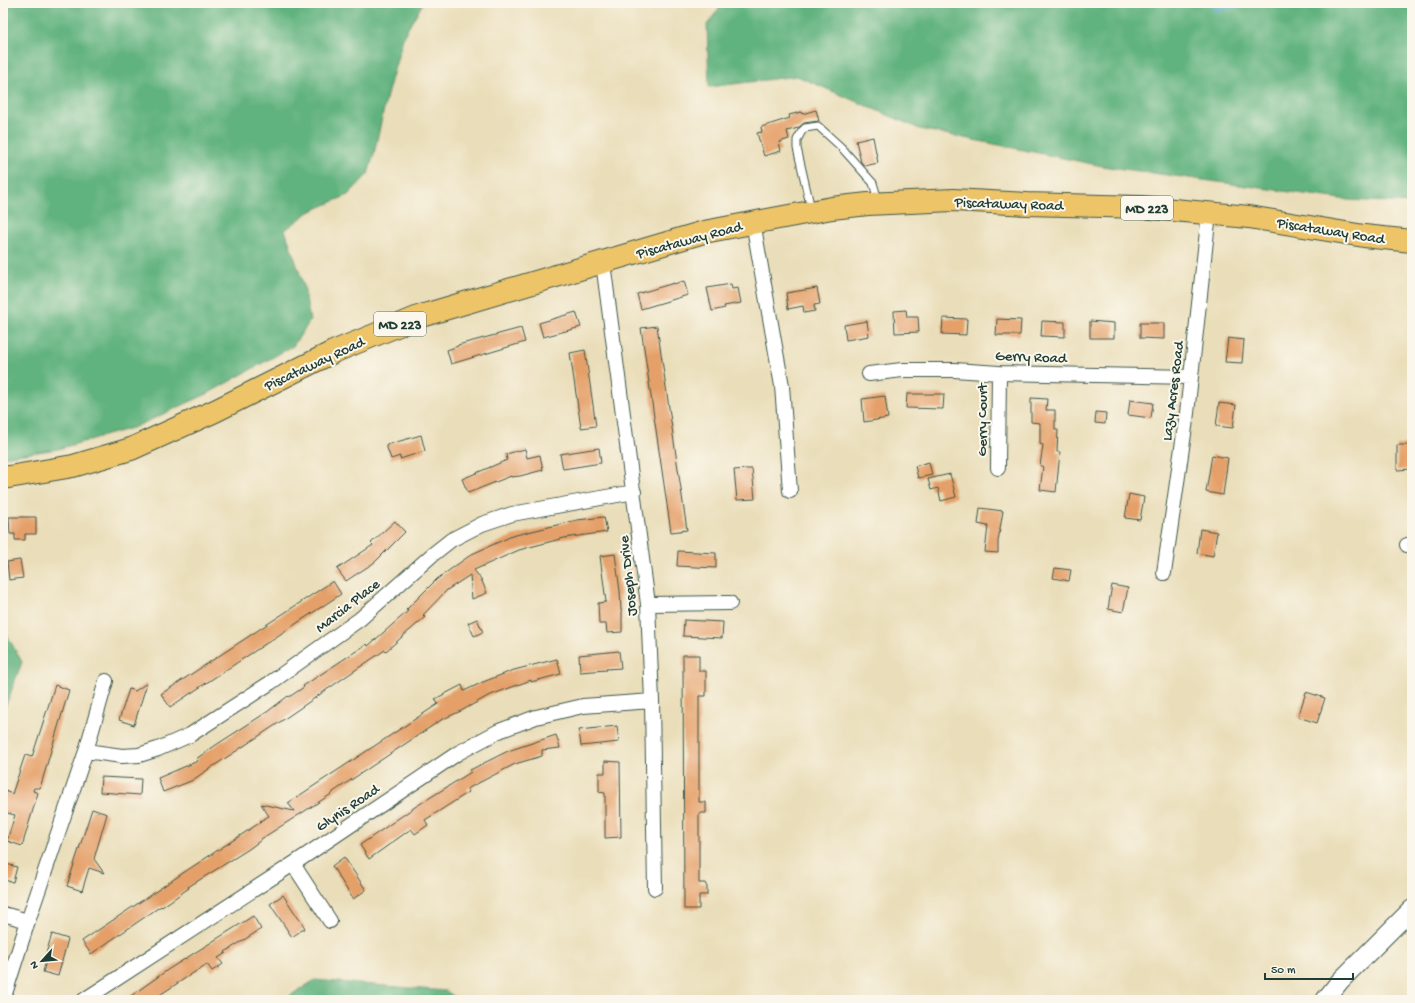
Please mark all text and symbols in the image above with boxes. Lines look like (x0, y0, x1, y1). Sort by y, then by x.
street label: Piscataway Road (953, 194, 1065, 216)
road number: MD 223 (1121, 196, 1173, 220)
street label: Piscataway Road (1275, 214, 1387, 250)
street label: Piscataway Road (634, 218, 745, 264)
road number: MD 223 (374, 312, 426, 336)
street label: Piscataway Road (261, 333, 369, 396)
street label: Lazy Acres Road (1159, 339, 1189, 442)
street label: Gerry Road (995, 348, 1068, 368)
street label: Gerry Court (974, 382, 992, 457)
street label: Joseph Drive (616, 534, 642, 617)
street label: Marcia Place (312, 576, 384, 637)
street label: Glynis Road (313, 780, 384, 836)
north arrow (22, 941, 62, 981)
scale bar (1265, 955, 1353, 981)
text: N (28, 959, 42, 971)
text: 50 m (1271, 964, 1296, 978)

